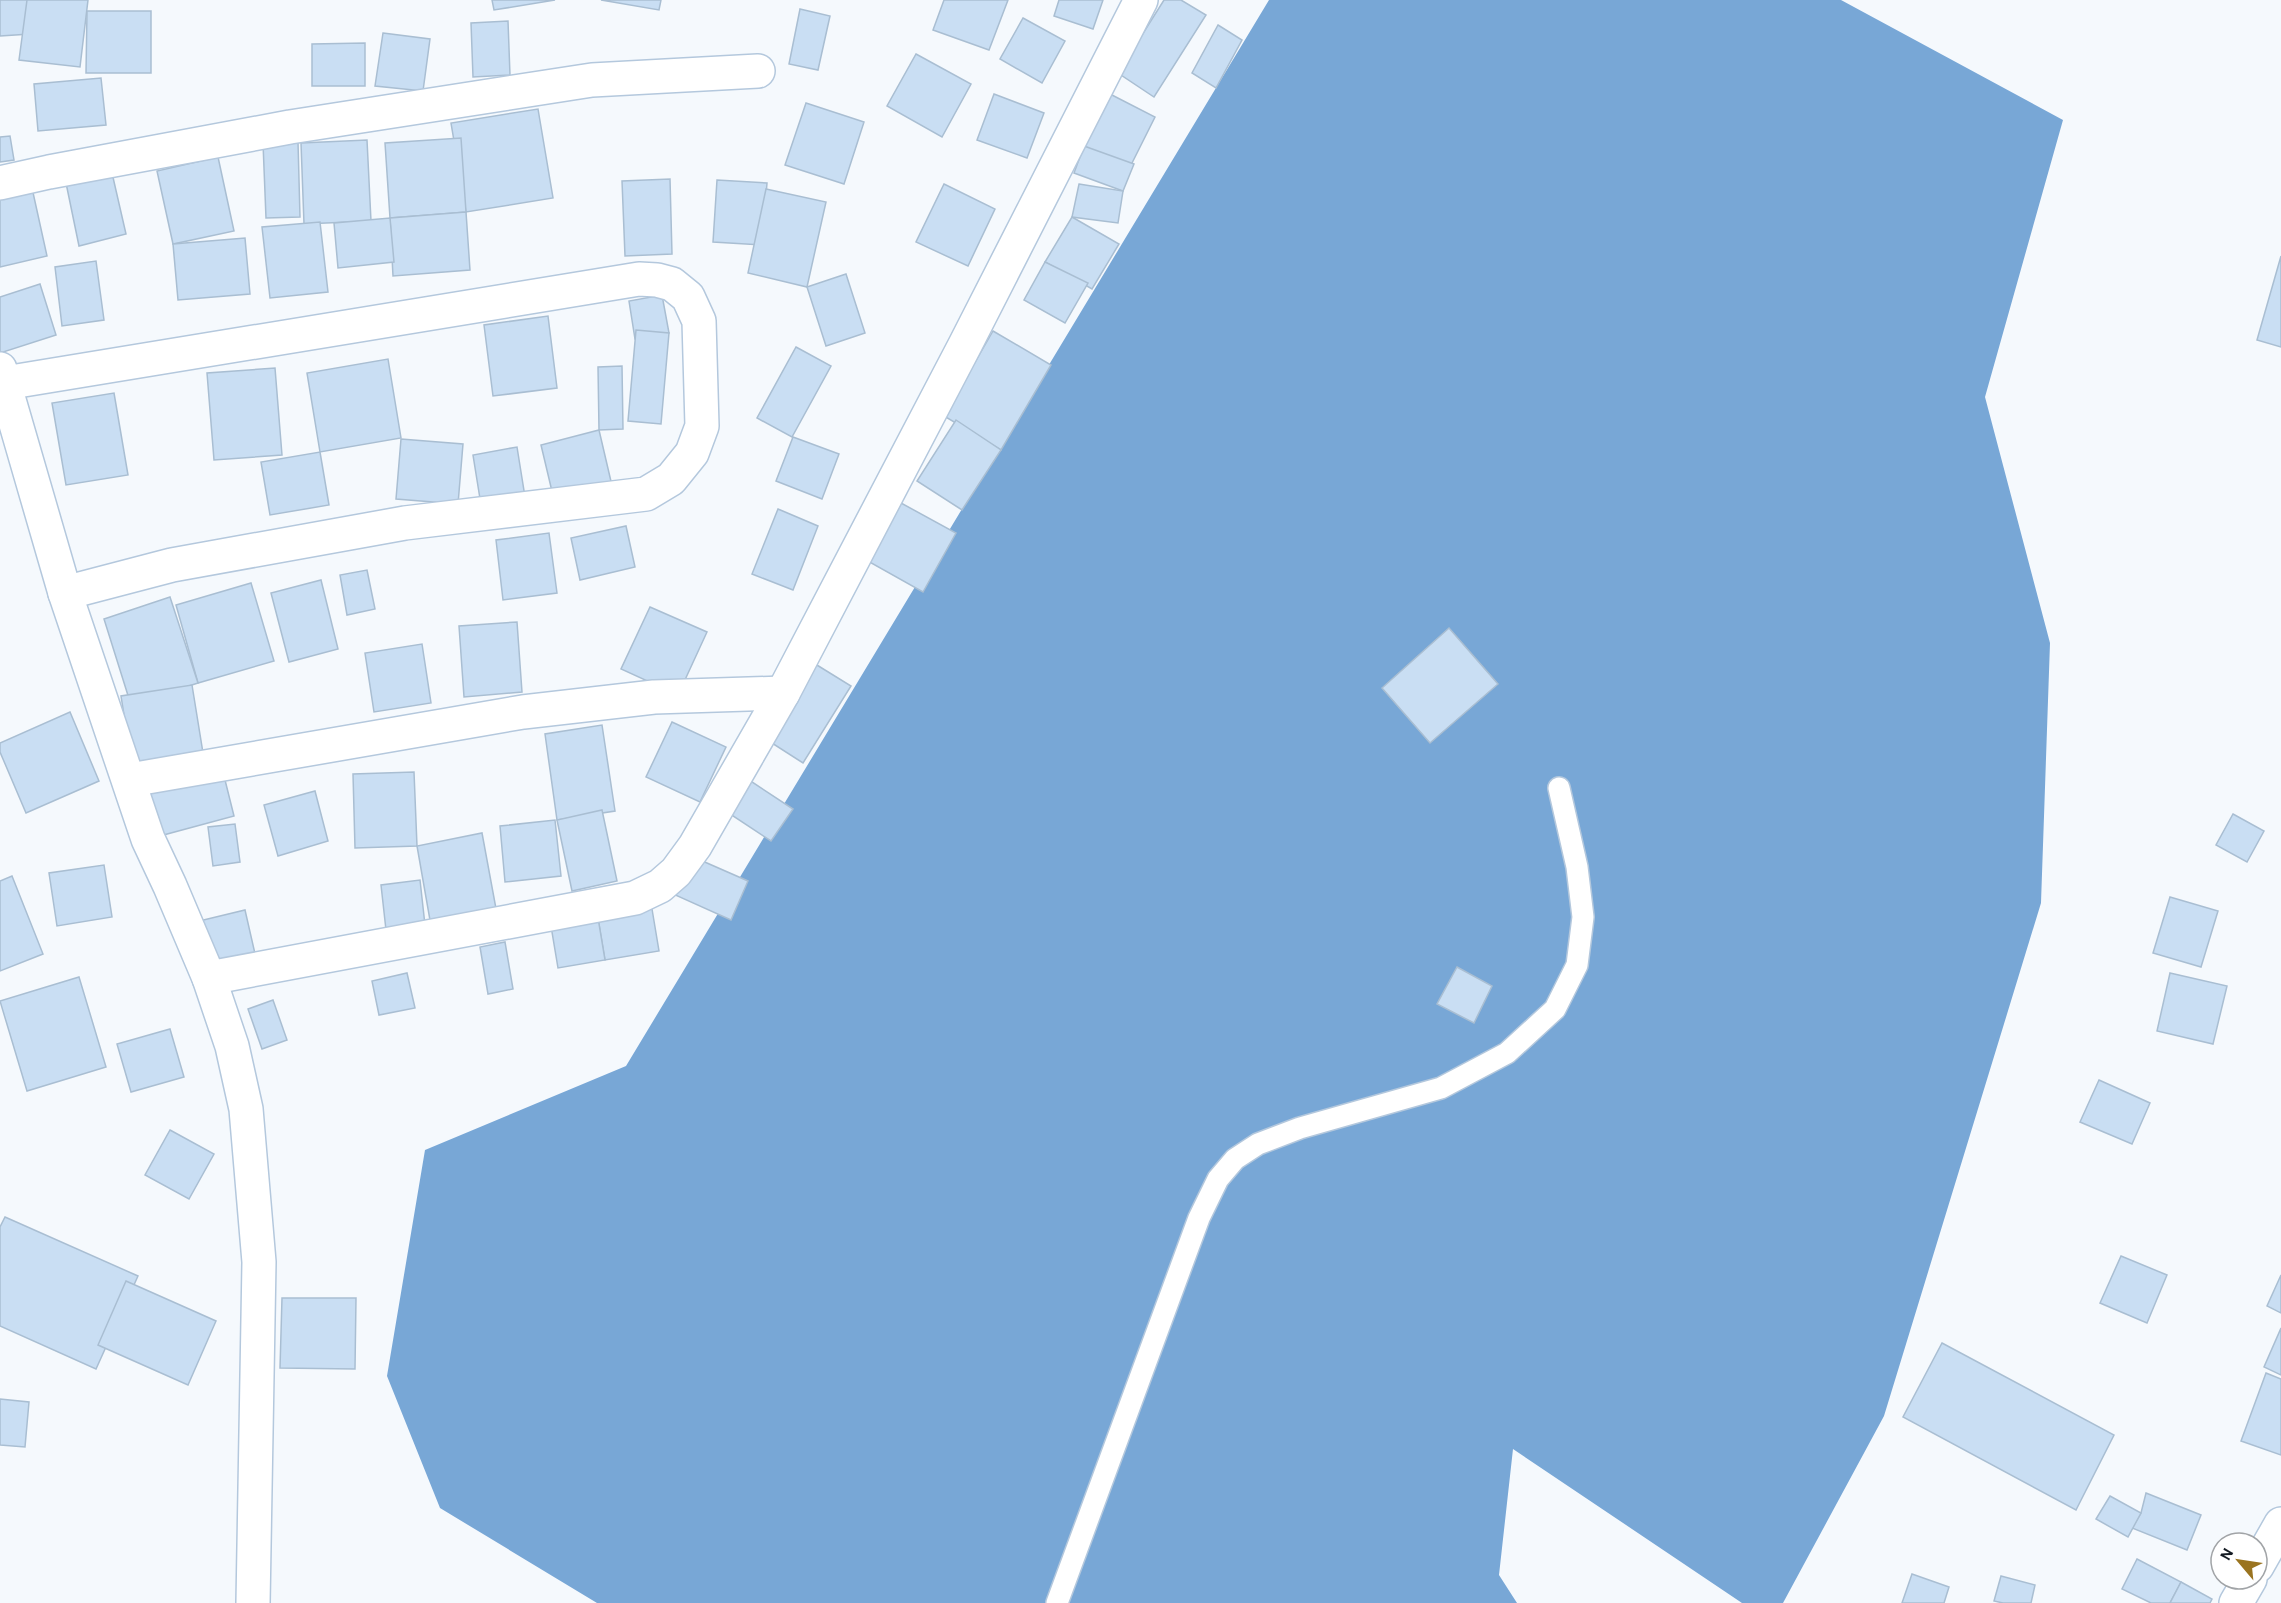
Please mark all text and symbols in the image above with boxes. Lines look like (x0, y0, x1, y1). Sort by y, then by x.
north arrow (2209, 1531, 2269, 1591)
text: N (2217, 1545, 2236, 1563)

